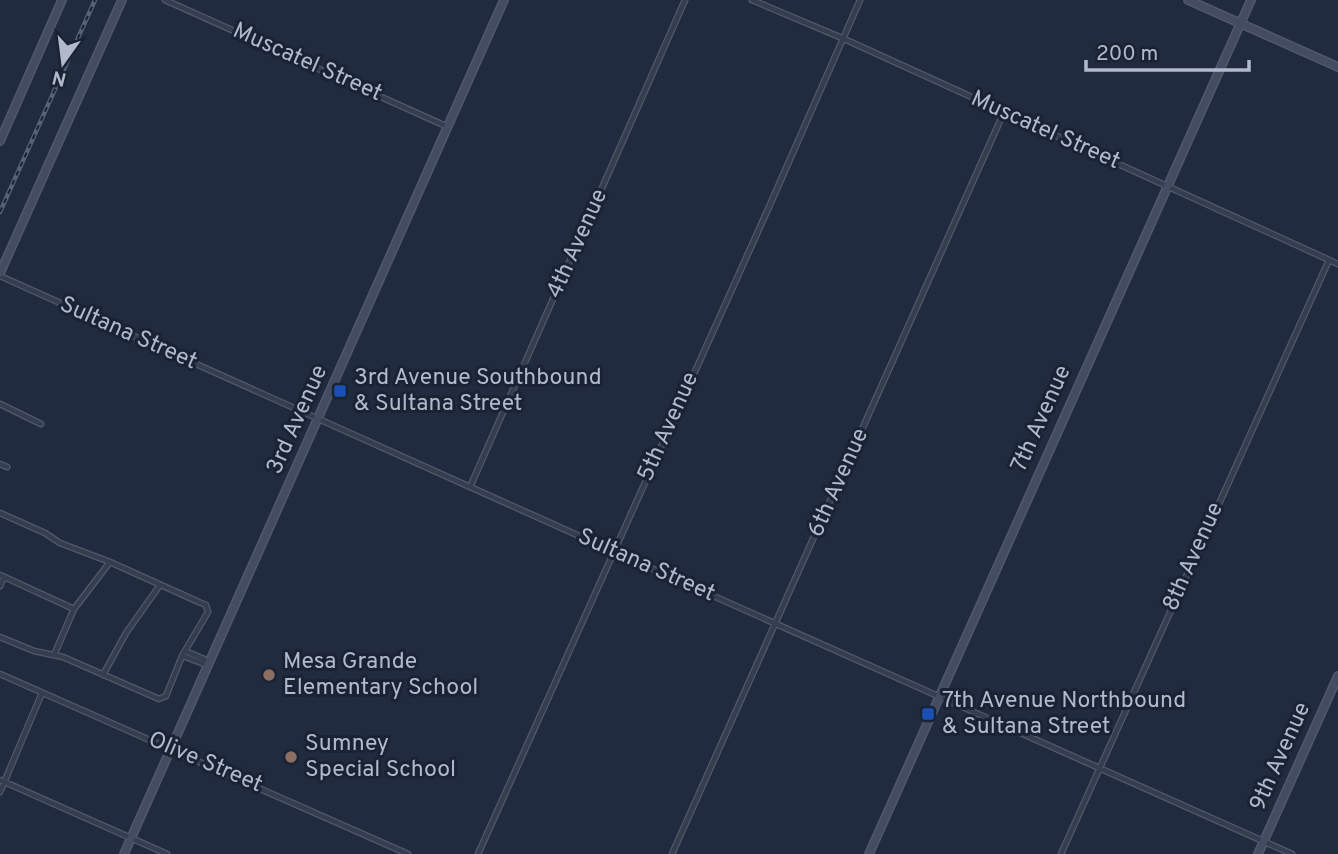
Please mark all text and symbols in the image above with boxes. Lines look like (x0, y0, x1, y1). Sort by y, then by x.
street label: Muscatel Street (228, 17, 386, 109)
north arrow (28, 28, 98, 98)
scale bar (1086, 28, 1249, 72)
text: 200 m (1096, 41, 1158, 68)
text: N (50, 64, 69, 91)
street label: Muscatel Street (966, 85, 1124, 177)
street label: 4th Avenue (541, 185, 615, 303)
street label: Sultana Street (55, 291, 201, 377)
street label: 3rd Avenue (261, 361, 335, 479)
street label: 7th Avenue (1006, 361, 1078, 477)
place label: 3rd Avenue Southbound & Sultana Street (354, 364, 602, 419)
street label: 5th Avenue (632, 368, 706, 486)
marker: 3rd Avenue Southbound & Sultana Street (332, 383, 348, 399)
street label: 6th Avenue (802, 424, 876, 542)
street label: 8th Avenue (1157, 498, 1231, 616)
street label: Sultana Street (573, 523, 719, 609)
place label: Mesa Grande Elementary School (283, 648, 478, 703)
marker: Mesa Grande Elementary School (261, 667, 277, 683)
place label: 7th Avenue Northbound & Sultana Street (942, 687, 1186, 742)
street label: 9th Avenue (1244, 698, 1318, 816)
marker: 7th Avenue Northbound & Sultana Street (920, 706, 936, 722)
street label: Olive Street (143, 726, 267, 800)
place label: Sumney Special School (305, 730, 456, 785)
marker: Sumney Special School (283, 749, 299, 765)

